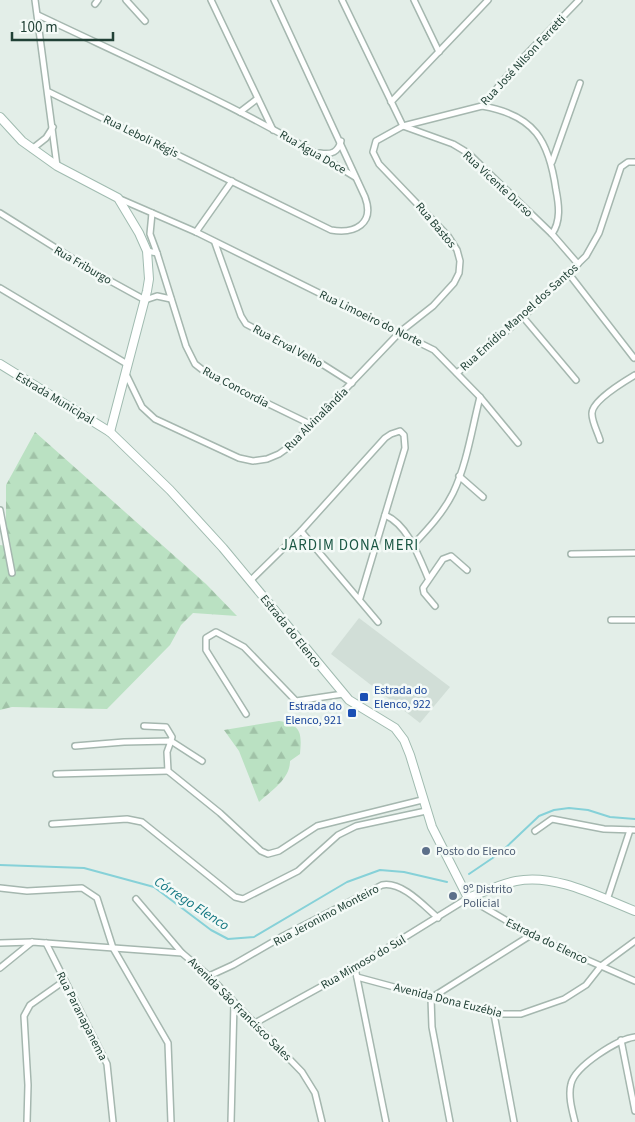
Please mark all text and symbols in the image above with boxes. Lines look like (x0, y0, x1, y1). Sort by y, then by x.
scale bar (12, 10, 114, 42)
street label: Rua José Nilson Ferretti (477, 11, 570, 109)
text: 100 m (20, 17, 58, 38)
street label: Rua Leboli Régis (100, 111, 181, 162)
street label: Rua Água Doce (276, 126, 349, 178)
street label: Rua Vicente Durso (459, 147, 537, 221)
street label: Rua Bastos (411, 199, 460, 252)
street label: Rua Friburgo (51, 242, 115, 289)
street label: Rua Emídio Manoel dos Santos (457, 260, 582, 375)
street label: Rua Limoeiro do Norte (316, 286, 425, 351)
street label: Rua Erval Velho (250, 321, 326, 372)
street label: Rua Concordia (199, 363, 272, 412)
street label: Estrada Municipal (12, 368, 97, 429)
street label: Rua Alvinalândia (281, 384, 352, 455)
district label: JARDIM DONA MERI (281, 535, 419, 556)
street label: Estrada do Elenco (256, 591, 325, 671)
place label: Estrada do Elenco, 922 (374, 682, 431, 713)
marker: Estrada do Elenco, 922 (358, 691, 370, 703)
place label: Estrada do Elenco, 921 (285, 698, 342, 729)
marker: Estrada do Elenco, 921 (346, 707, 358, 719)
place label: Posto do Elenco (436, 843, 516, 860)
marker: Posto do Elenco (420, 845, 432, 857)
water label: Córrego Elenco (150, 872, 233, 936)
street label: Rua Jeronimo Monteiro (270, 880, 382, 951)
place label: 9º Distrito Policial (463, 881, 512, 912)
marker: 9º Distrito Policial (447, 890, 459, 902)
street label: Estrada do Elenco (503, 914, 591, 969)
street label: Rua Mimoso do Sul (318, 931, 409, 994)
street label: Avenida São Francisco Sales (184, 954, 295, 1065)
street label: Rua Paranapanema (52, 969, 111, 1064)
street label: Avenida Dona Euzébia (392, 979, 504, 1022)

